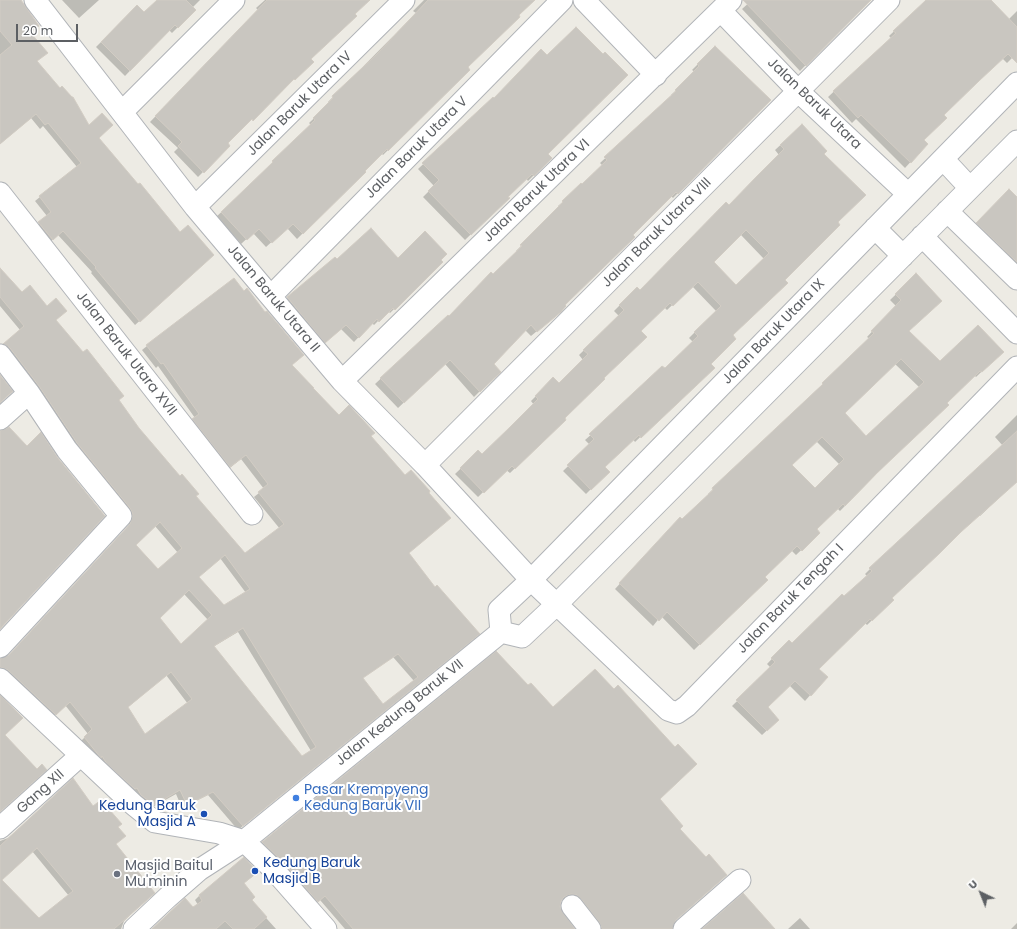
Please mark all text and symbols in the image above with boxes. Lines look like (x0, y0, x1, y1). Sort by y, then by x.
scale bar (18, 16, 80, 42)
text: 20 m (23, 22, 53, 39)
street label: Jalan Baruk Utara IV (244, 48, 356, 160)
street label: Jalan Baruk Utara (763, 55, 865, 153)
street label: Jalan Baruk Utara V (362, 93, 472, 203)
street label: Jalan Baruk Utara VI (480, 136, 594, 246)
street label: Jalan Baruk Utara VIII (599, 175, 715, 291)
street label: Jalan Baruk Utara II (223, 242, 323, 356)
street label: Jalan Baruk Utara IX (719, 276, 829, 388)
street label: Jalan Baruk Utara XVII (72, 288, 180, 420)
street label: Jalan Baruk Tengah I (734, 541, 848, 657)
street label: Jalan Kedung Baruk VII (333, 656, 467, 770)
street label: Gang XII (14, 766, 68, 818)
place label: Pasar Krempyeng Kedung Baruk VII (304, 782, 428, 814)
marker: Pasar Krempyeng Kedung Baruk VII (291, 793, 301, 803)
place label: Kedung Baruk Masjid A (99, 798, 196, 830)
marker: Kedung Baruk Masjid A (199, 809, 209, 819)
place label: Kedung Baruk Masjid B (263, 855, 360, 888)
place label: Masjid Baitul Mu'minin (125, 858, 213, 890)
marker: Kedung Baruk Masjid B (250, 866, 260, 876)
marker: Masjid Baitul Mu'minin (112, 869, 122, 879)
north arrow (961, 873, 1001, 913)
text: U (965, 876, 981, 893)

